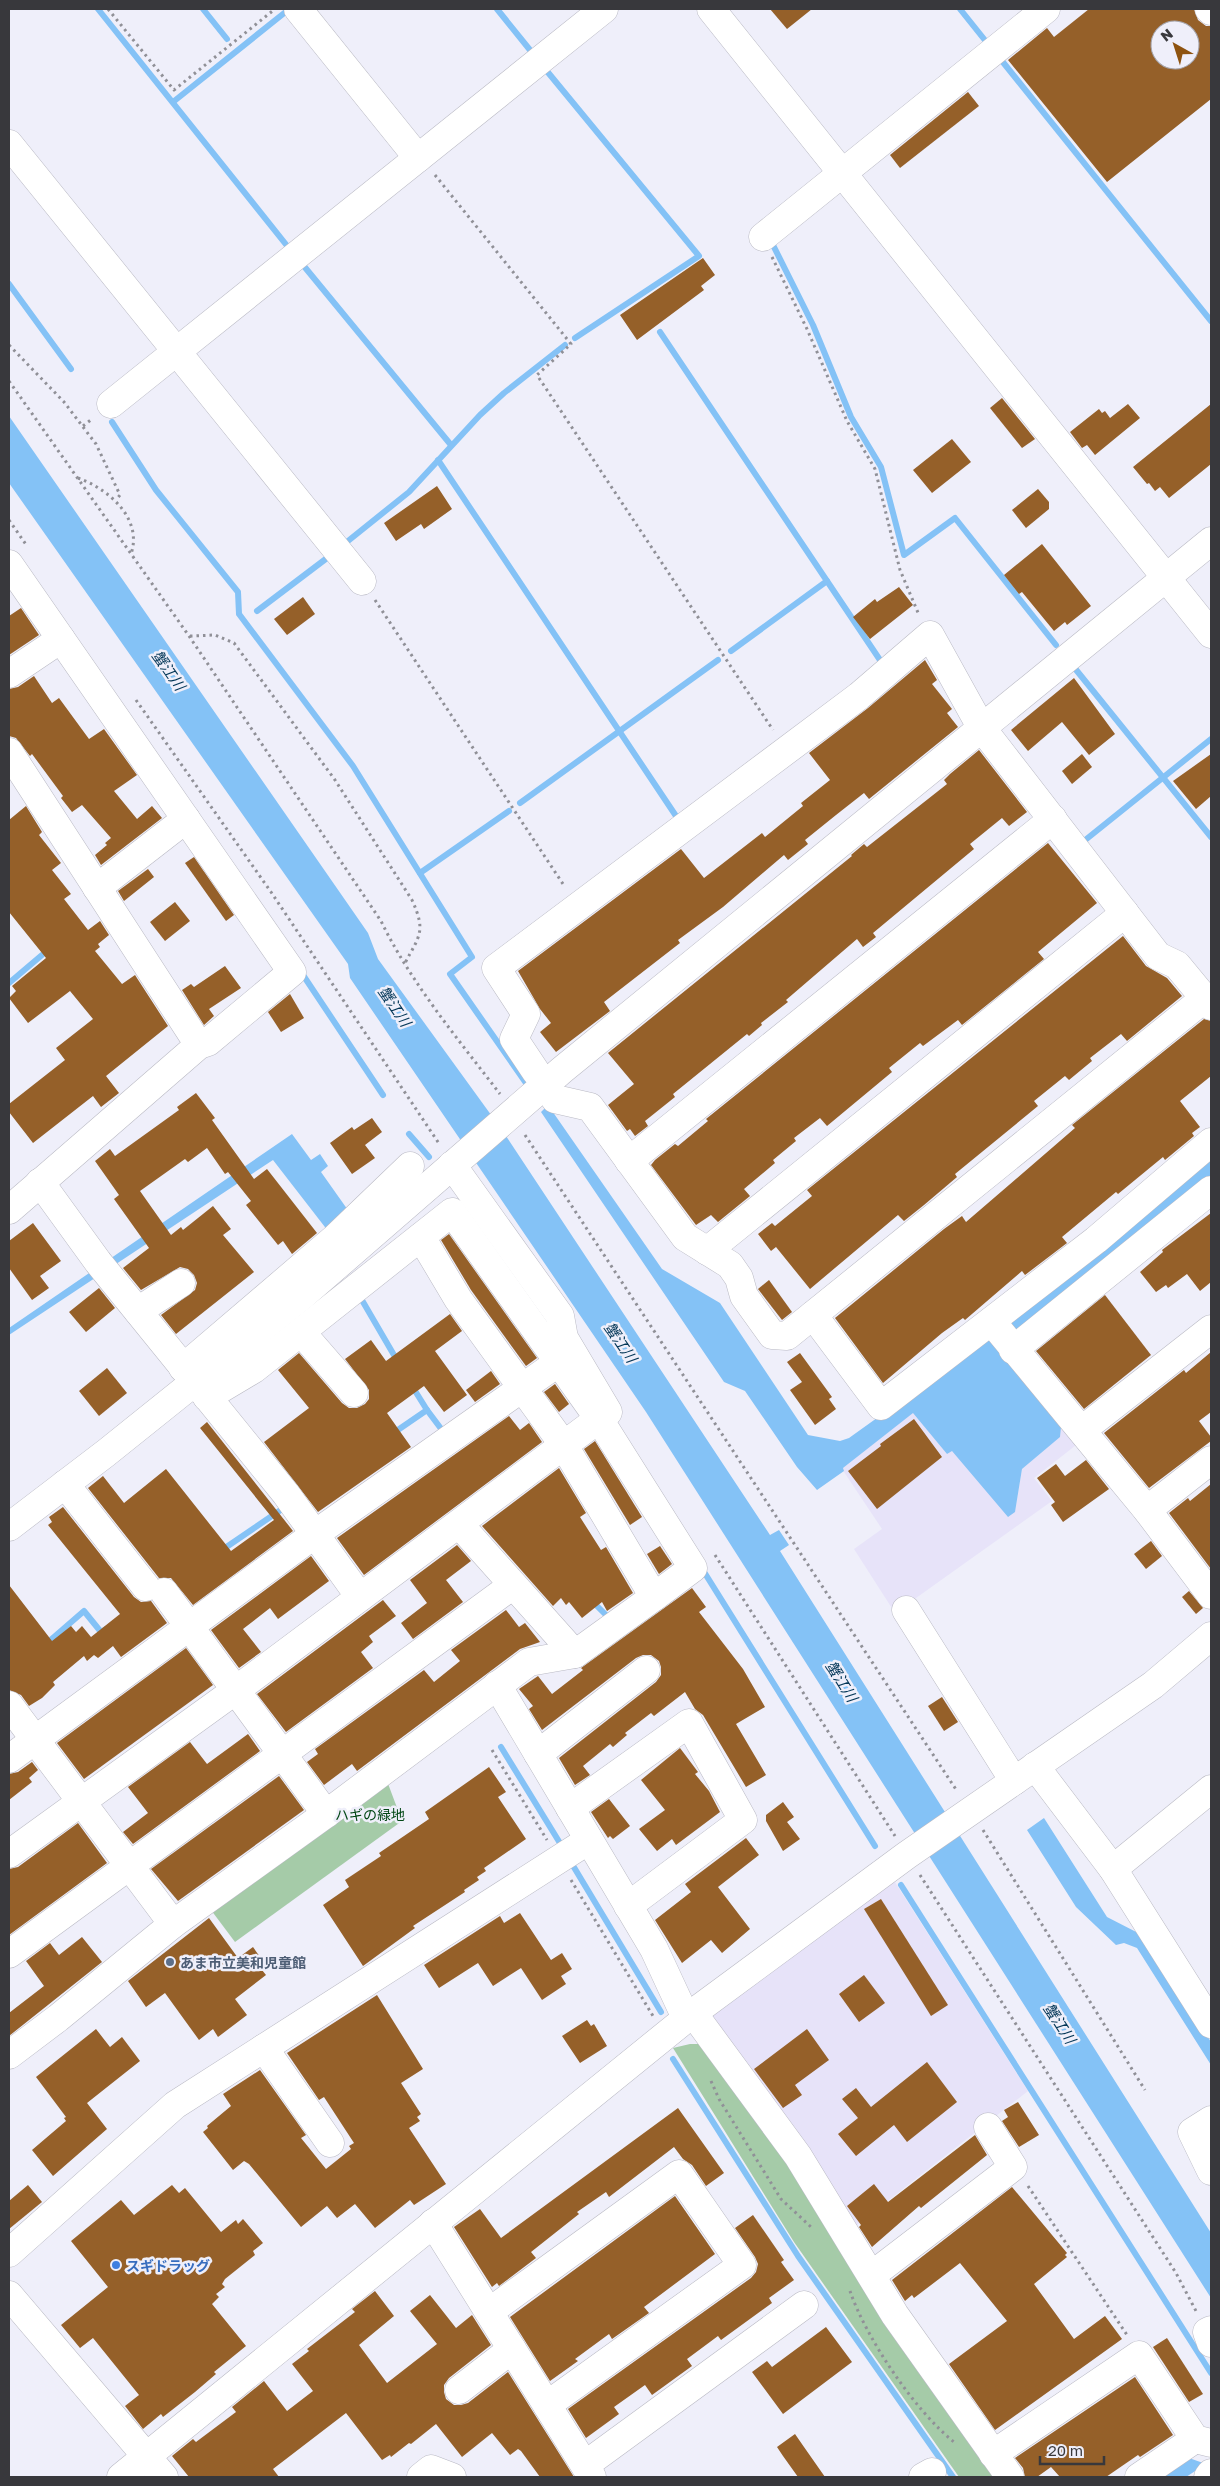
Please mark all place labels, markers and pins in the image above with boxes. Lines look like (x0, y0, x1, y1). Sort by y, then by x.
place label: あま市立美和児童館 (180, 1954, 306, 1971)
marker: あま市立美和児童館 (164, 1956, 176, 1968)
place label: スギドラッグ (126, 2257, 210, 2274)
marker: スギドラッグ (110, 2259, 122, 2271)

